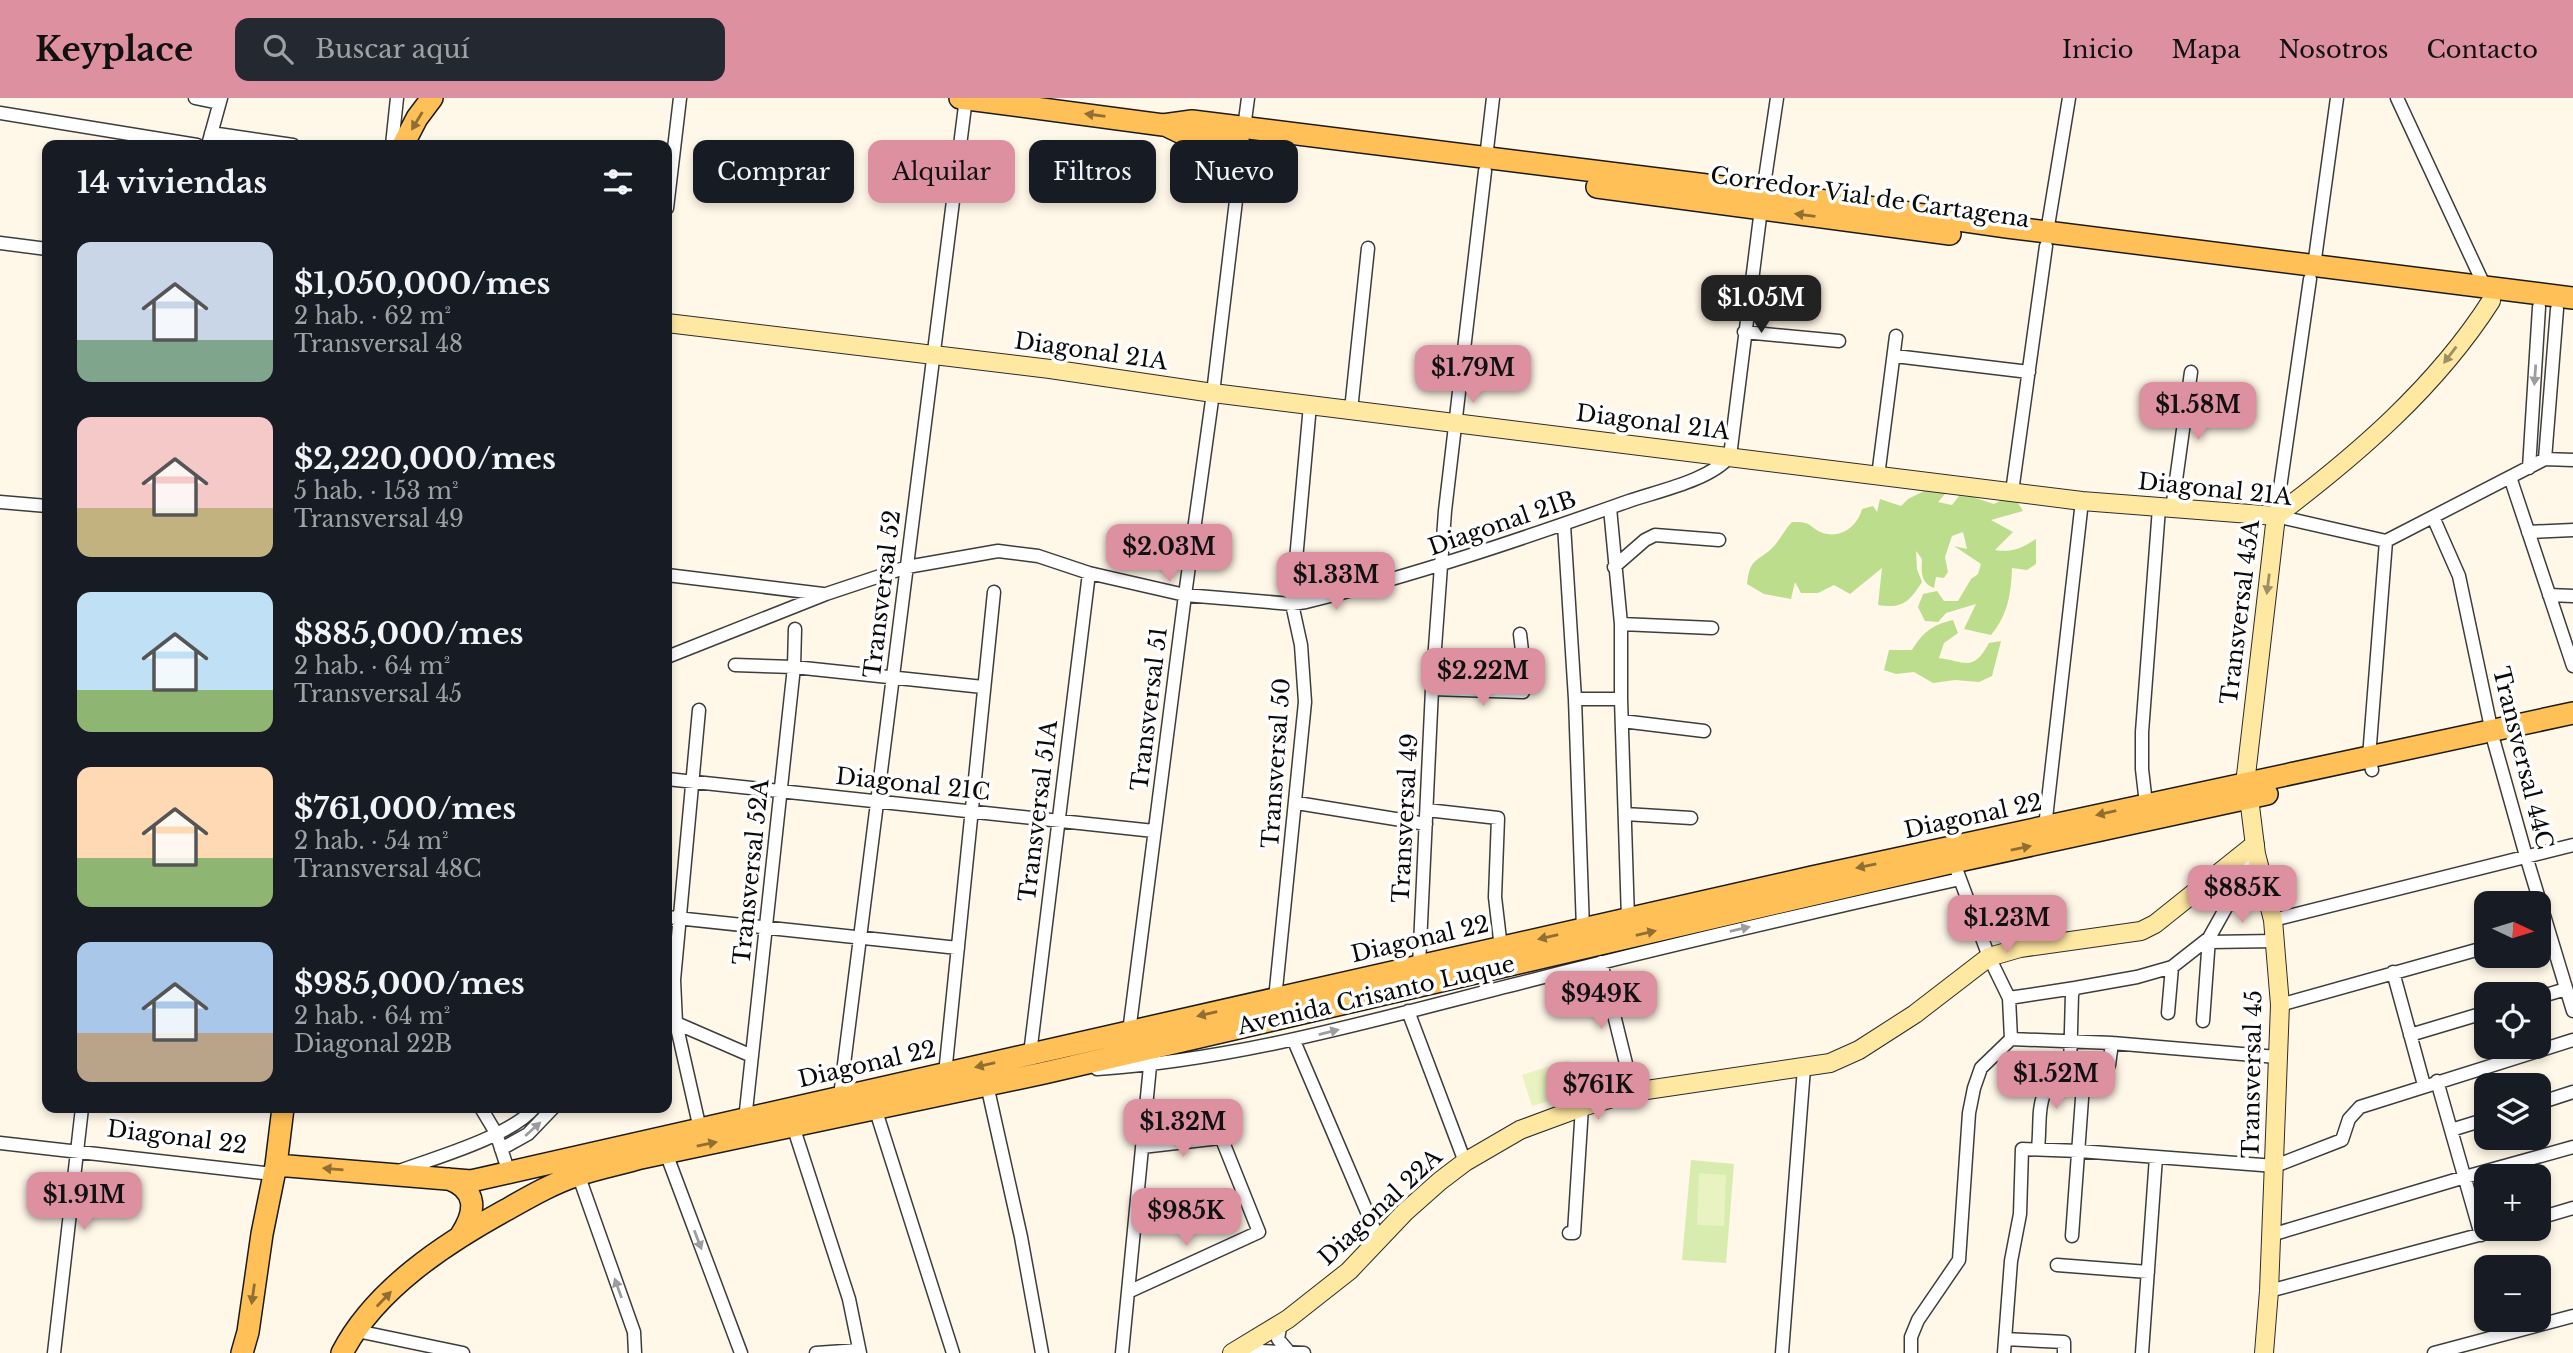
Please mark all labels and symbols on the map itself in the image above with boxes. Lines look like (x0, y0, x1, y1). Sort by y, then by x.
one-way arrow (1084, 109, 1106, 120)
one-way arrow (410, 111, 423, 130)
street label: Corredor Vial de Cartagena (1709, 161, 2032, 233)
one-way arrow (1794, 209, 1816, 220)
pin: $1.05M (1704, 275, 1818, 335)
street label: Diagonal 21A (1013, 326, 1171, 376)
pin: $1.79M (1416, 345, 1530, 405)
one-way arrow (2443, 346, 2457, 365)
one-way arrow (2529, 364, 2540, 386)
pin: $1.58M (2141, 382, 2255, 442)
street label: Diagonal 21A (1575, 399, 1733, 445)
street label: Diagonal 21A (2137, 467, 2295, 511)
street label: Diagonal 21B (1424, 485, 1580, 561)
street label: Transversal 52 (858, 509, 906, 679)
street label: Transversal 45A (2215, 517, 2265, 706)
pin: $2.03M (1112, 524, 1226, 584)
pin: $1.33M (1279, 552, 1393, 612)
one-way arrow (2263, 573, 2274, 595)
street label: Transversal 51 (1125, 625, 1173, 793)
pin: $2.22M (1426, 648, 1540, 708)
street label: Transversal 44C (2487, 664, 2559, 852)
street label: Transversal 50 (1256, 677, 1296, 849)
street label: Transversal 51A (1013, 717, 1063, 903)
street label: Transversal 49 (1387, 733, 1423, 903)
street label: Diagonal 21C (834, 762, 992, 806)
street label: Transversal 52A (727, 777, 775, 966)
street label: Diagonal 22 (1901, 788, 2045, 844)
one-way arrow (2095, 808, 2117, 819)
one-way arrow (2010, 843, 2032, 854)
one-way arrow (1855, 860, 1877, 871)
pin: $885K (2193, 866, 2291, 925)
north arrow (2474, 891, 2552, 968)
pin: $1.23M (1950, 896, 2064, 955)
street label: Diagonal 22 (1348, 910, 1492, 968)
one-way arrow (1729, 923, 1751, 934)
one-way arrow (1635, 928, 1657, 939)
one-way arrow (1537, 932, 1559, 943)
street label: Avenida Crisanto Luque (1234, 949, 1517, 1041)
pin: $949K (1552, 972, 1650, 1031)
street label: Transversal 45 (2237, 990, 2267, 1158)
one-way arrow (1196, 1009, 1218, 1020)
one-way arrow (1319, 1026, 1341, 1037)
street label: Diagonal 22 (795, 1035, 939, 1093)
pin: $1.52M (1999, 1052, 2113, 1111)
one-way arrow (974, 1059, 996, 1070)
pin: $761K (1549, 1062, 1647, 1122)
pin: $1.32M (1126, 1100, 1240, 1159)
street label: Diagonal 22 (106, 1115, 248, 1159)
one-way arrow (524, 1121, 542, 1137)
one-way arrow (696, 1139, 718, 1150)
street label: Diagonal 22A (1313, 1142, 1448, 1271)
one-way arrow (322, 1163, 344, 1174)
pin: $1.91M (27, 1172, 141, 1232)
pin: $985K (1137, 1188, 1235, 1248)
one-way arrow (693, 1229, 704, 1250)
one-way arrow (613, 1277, 624, 1298)
one-way arrow (248, 1283, 259, 1305)
one-way arrow (375, 1291, 391, 1308)

